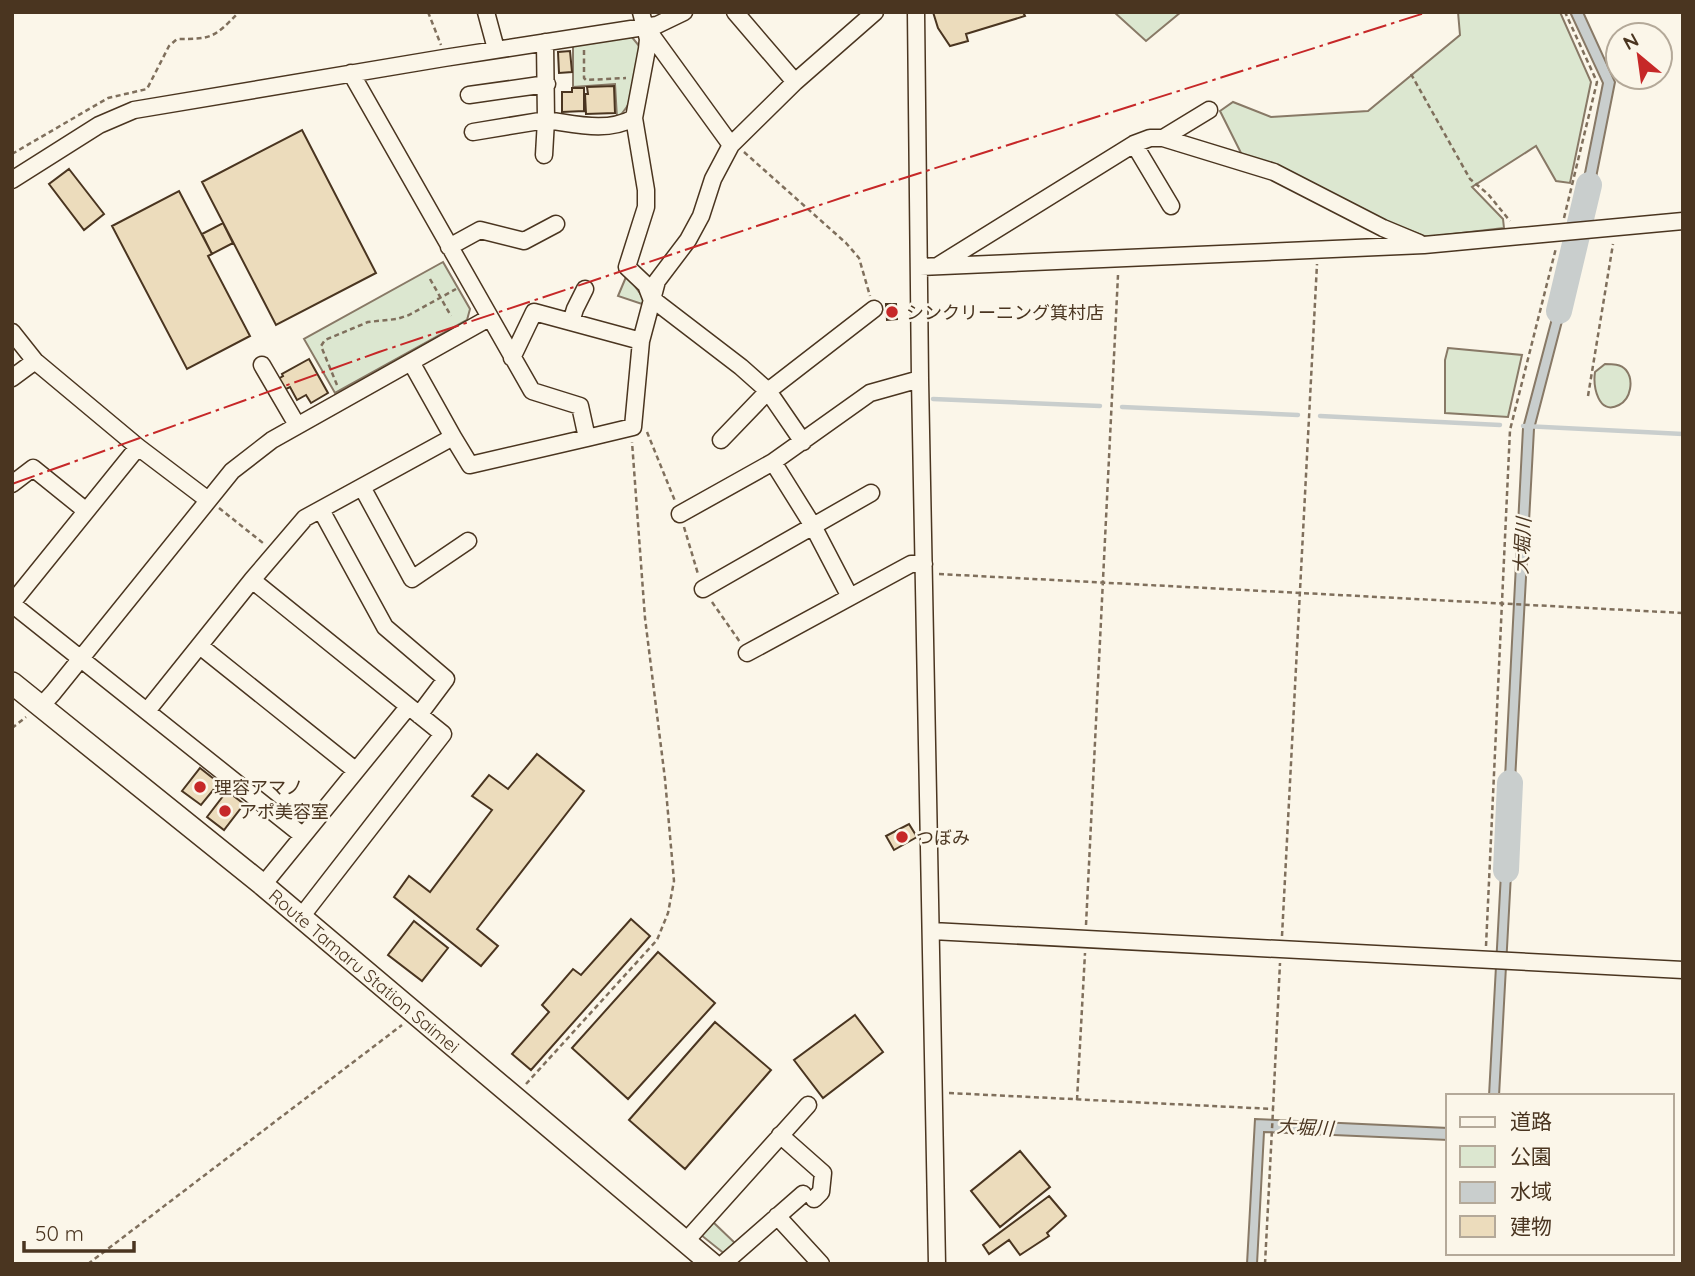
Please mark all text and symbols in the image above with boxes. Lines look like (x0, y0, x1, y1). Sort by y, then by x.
north arrow (1604, 21, 1674, 91)
text: N (1619, 27, 1643, 55)
place label: シンクリーニング箕村店 (906, 301, 1104, 324)
marker: シンクリーニング箕村店 (884, 304, 900, 320)
water label: 大堀川 (1509, 515, 1536, 575)
place label: 理容アマノ (214, 776, 303, 799)
marker: 理容アマノ (192, 779, 208, 795)
place label: アポ美容室 (239, 800, 329, 823)
marker: アポ美容室 (217, 803, 233, 819)
place label: つぼみ (916, 826, 970, 849)
marker: つぼみ (894, 829, 910, 845)
street label: Route Tamaru Station Saimei (264, 884, 465, 1058)
legend (1446, 1094, 1674, 1255)
text: 道路 (1510, 1108, 1552, 1134)
water label: 大堀川 (1276, 1114, 1336, 1141)
text: 公園 (1510, 1143, 1552, 1169)
text: 水域 (1510, 1178, 1552, 1204)
scale bar (24, 1210, 135, 1254)
text: 建物 (1510, 1213, 1552, 1239)
text: 50 m (35, 1220, 84, 1246)

